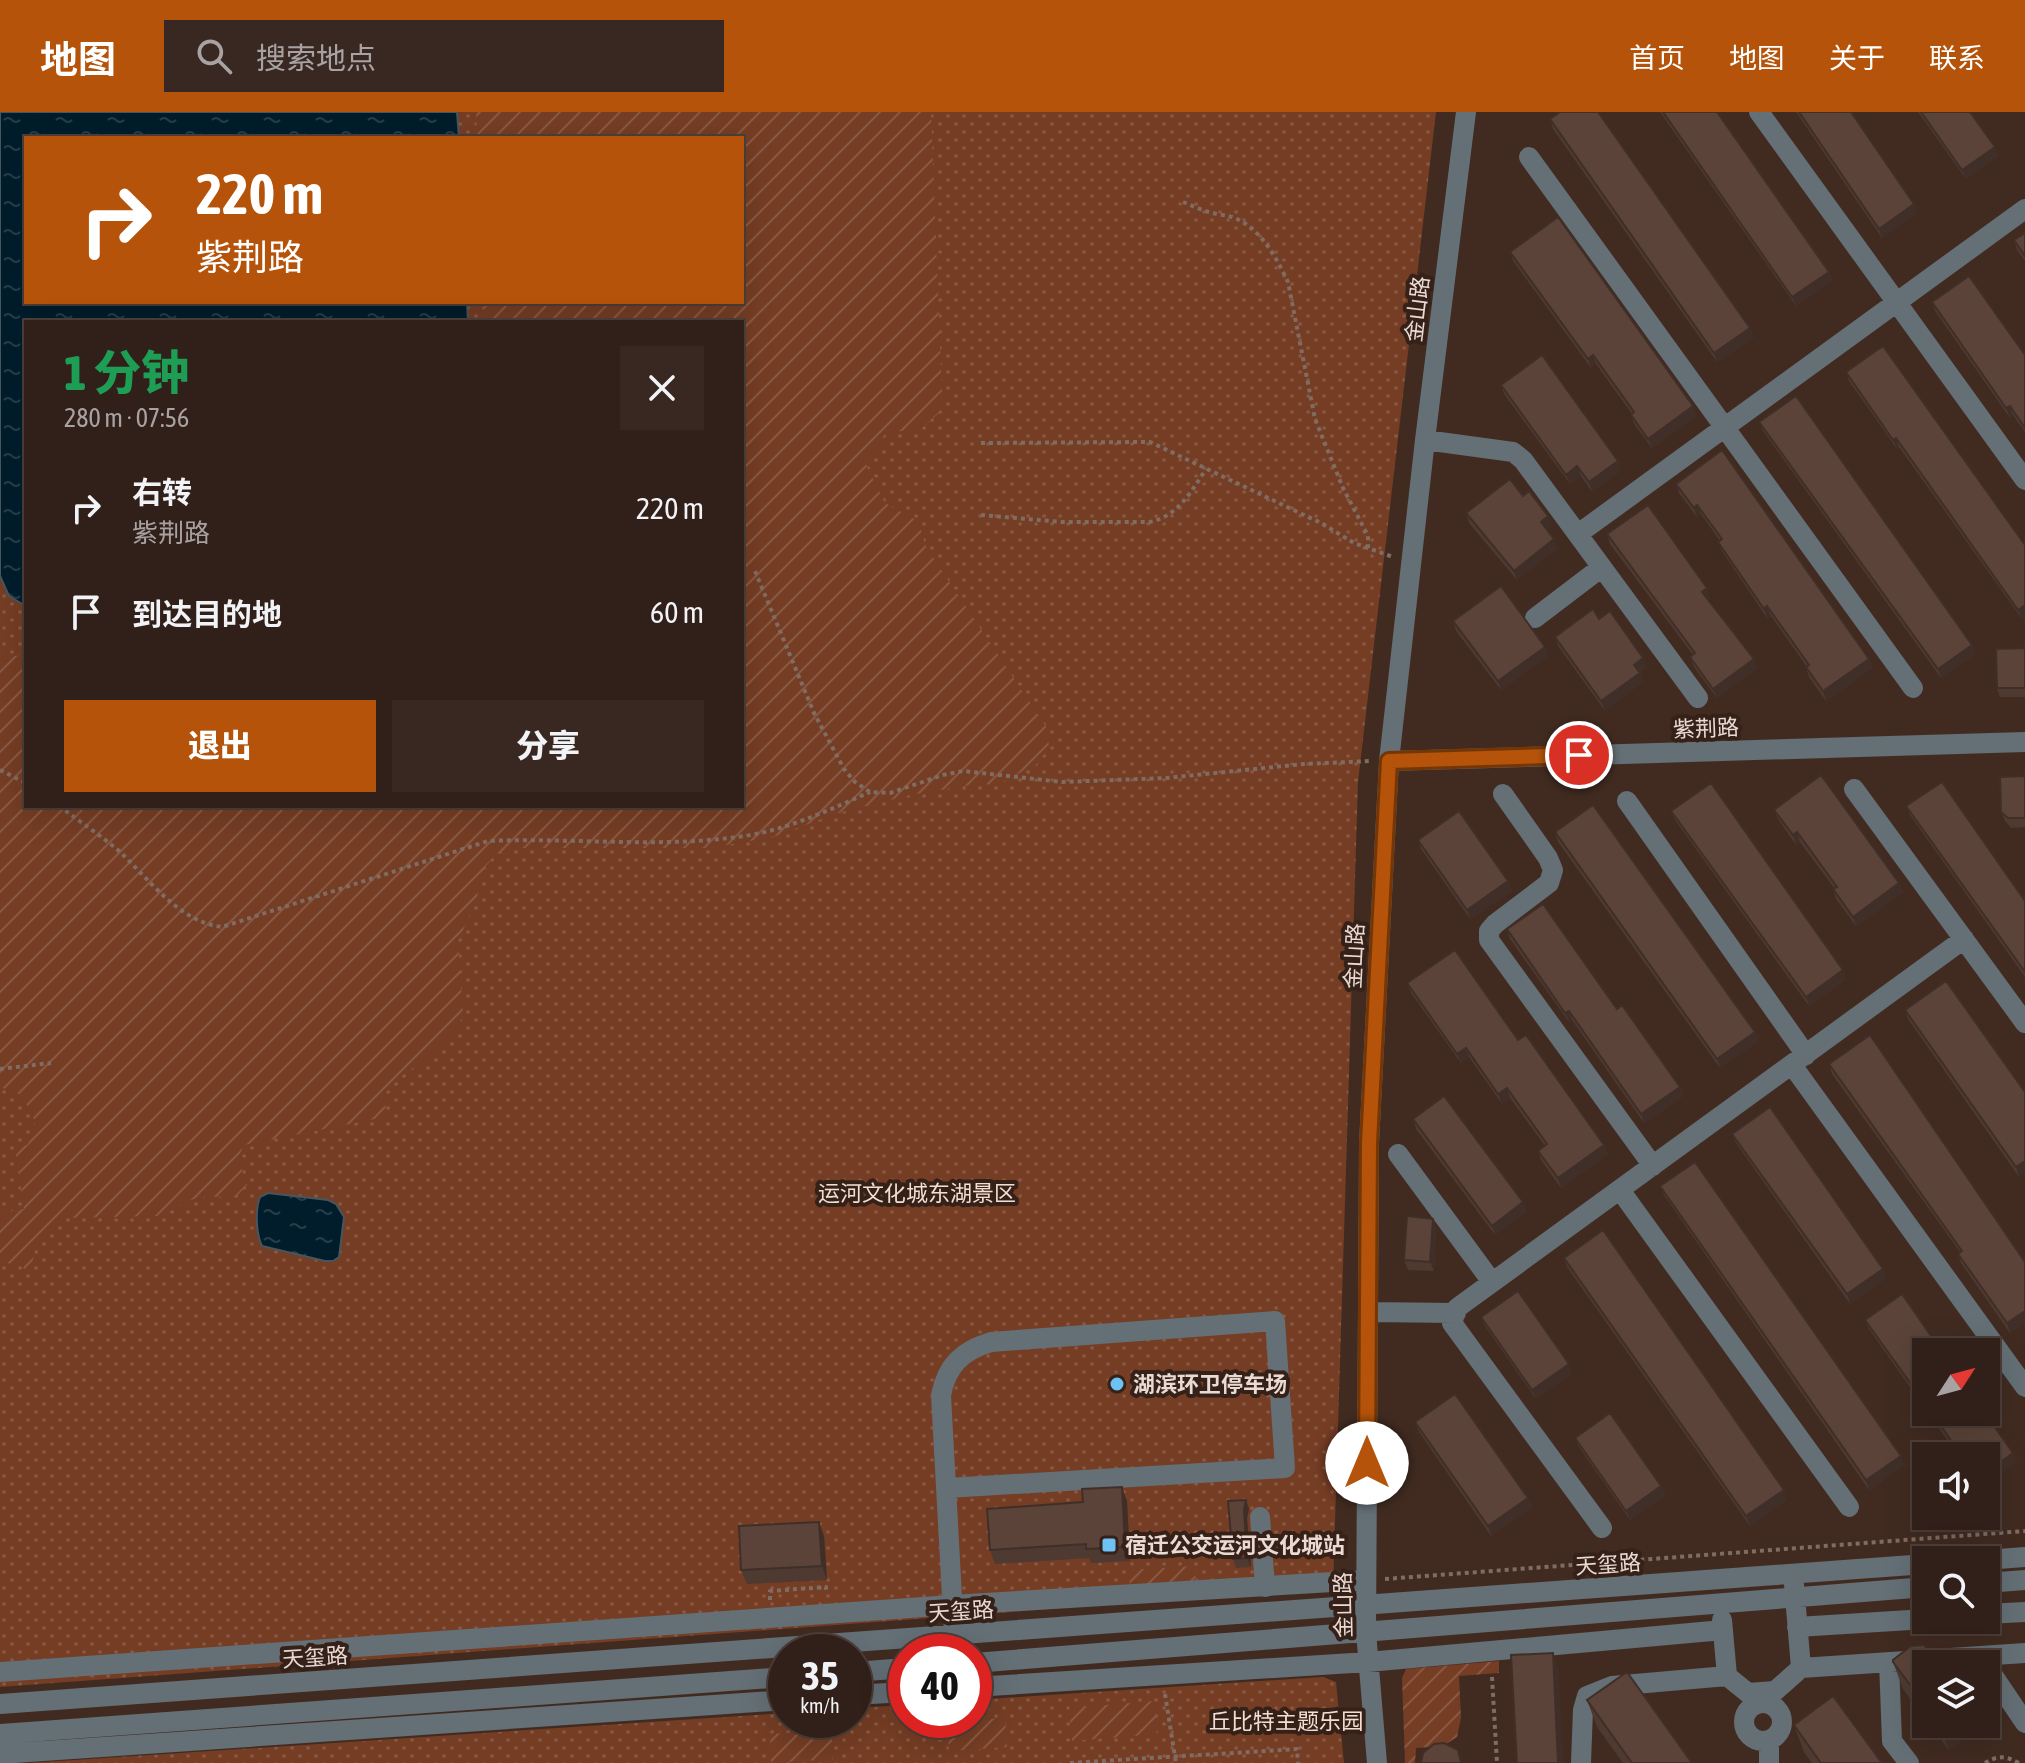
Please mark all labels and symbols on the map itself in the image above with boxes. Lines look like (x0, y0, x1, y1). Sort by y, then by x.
street label: 金山路 (1400, 275, 1434, 343)
street label: 紫荆路 (1673, 714, 1739, 742)
pin (1545, 721, 1613, 789)
street label: 金山路 (1339, 922, 1369, 990)
park label: 运河文化城东湖景区 (818, 1180, 1016, 1206)
north arrow (1912, 1338, 2000, 1426)
place label: 湖滨环卫停车场 (1133, 1371, 1287, 1397)
marker: 湖滨环卫停车场 (1108, 1375, 1126, 1393)
position arrow (1325, 1421, 1409, 1505)
place label: 宿迁公交运河文化城站 (1125, 1532, 1345, 1558)
marker: 宿迁公交运河文化城站 (1100, 1536, 1118, 1554)
street label: 天玺路 (1574, 1549, 1642, 1579)
street label: 金山路 (1329, 1572, 1357, 1638)
street label: 天玺路 (927, 1596, 995, 1626)
speed limit sign: 40 (888, 1634, 992, 1738)
street label: 天玺路 (281, 1642, 349, 1672)
park label: 丘比特主题乐园 (1209, 1708, 1363, 1734)

